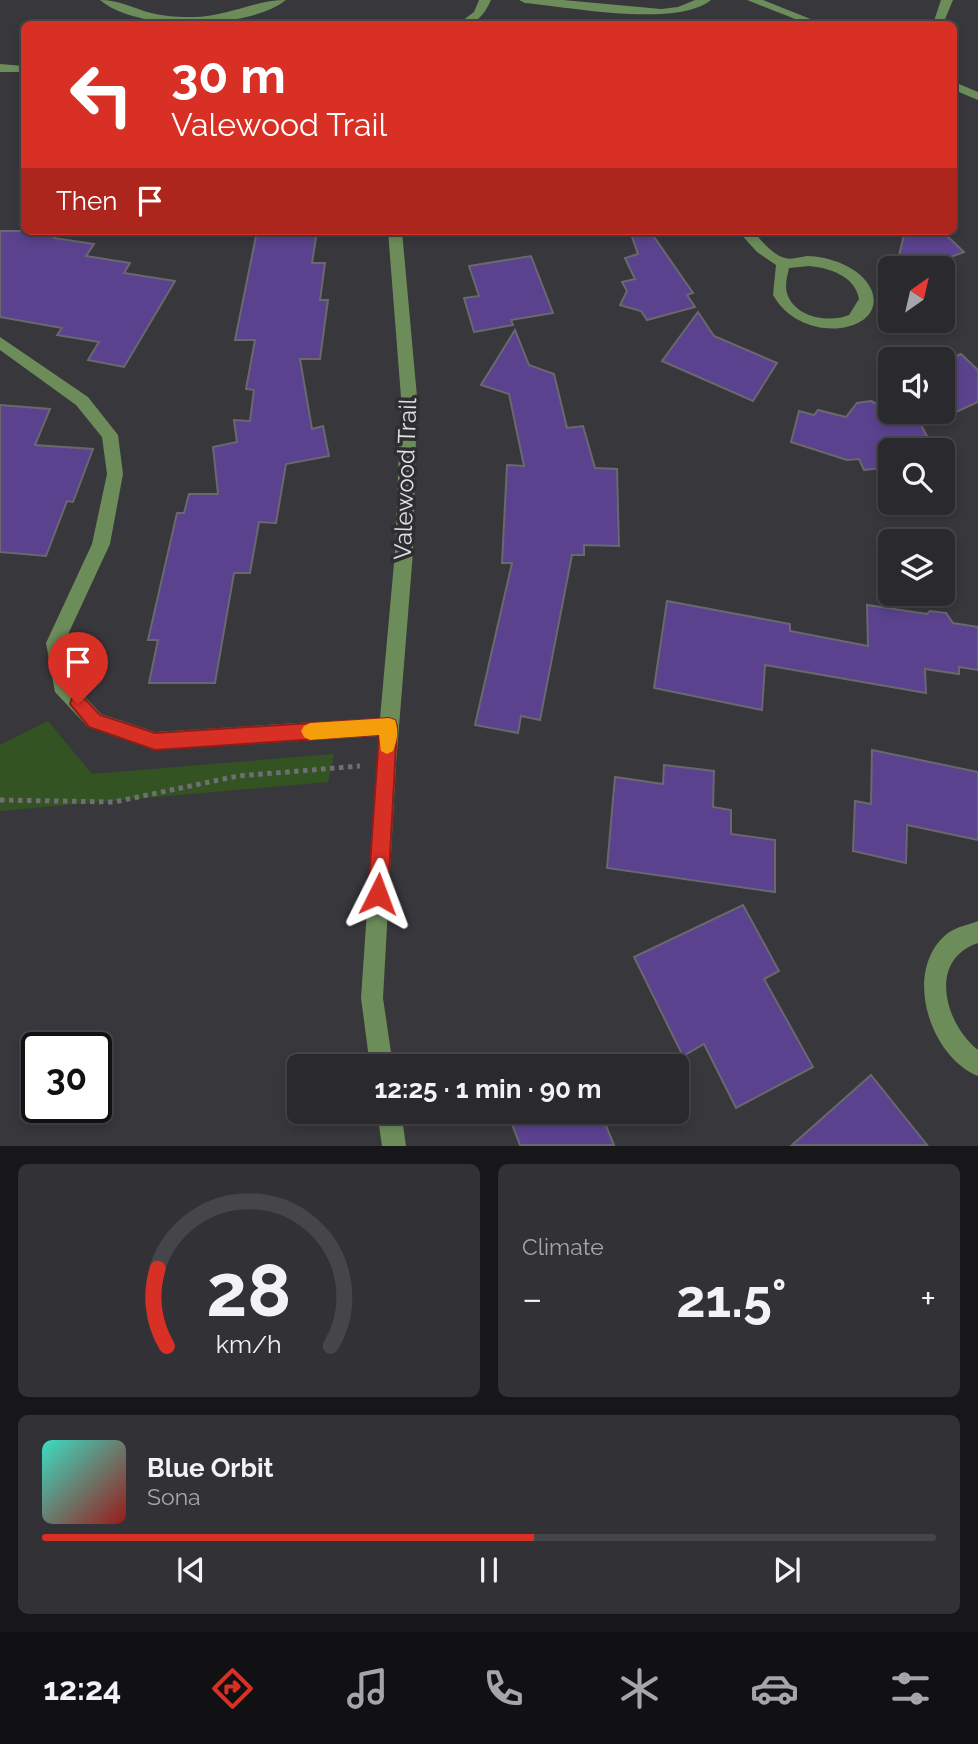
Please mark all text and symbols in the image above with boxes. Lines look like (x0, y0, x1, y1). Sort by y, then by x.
text: 30 m (171, 47, 286, 104)
icon: left (56, 49, 147, 140)
text: Valewood Trail (171, 106, 387, 143)
icon: arrive (131, 182, 169, 220)
text: Then (56, 186, 117, 216)
north arrow (878, 256, 956, 332)
map controls (878, 256, 955, 606)
button: sound (878, 347, 955, 424)
street label: Valewood Trail (388, 397, 422, 561)
button: search (878, 438, 955, 515)
button: layers (878, 529, 955, 606)
pin (48, 632, 108, 704)
icon: arrive (59, 643, 97, 681)
position arrow (341, 857, 415, 931)
speed limit sign: 30 (21, 1032, 112, 1123)
text: 12:25 · 1 min · 90 m (374, 1074, 602, 1104)
text: Climate (522, 1233, 604, 1260)
text: 28 (206, 1249, 292, 1334)
text: 21.5° (676, 1268, 787, 1329)
text: − (522, 1276, 542, 1321)
text: + (920, 1276, 936, 1321)
text: km/h (216, 1329, 282, 1359)
text: Blue Orbit (147, 1453, 274, 1483)
text: Sona (147, 1483, 201, 1510)
icon: previous (172, 1551, 210, 1589)
icon: pause (470, 1551, 508, 1589)
icon: next (768, 1551, 806, 1589)
icon: directions (208, 1664, 257, 1713)
icon: music (343, 1664, 392, 1713)
icon: phone (479, 1664, 528, 1713)
icon: climate (615, 1664, 664, 1713)
icon: car (750, 1664, 799, 1713)
icon: filters (886, 1664, 935, 1713)
text: 12:24 (43, 1670, 121, 1707)

